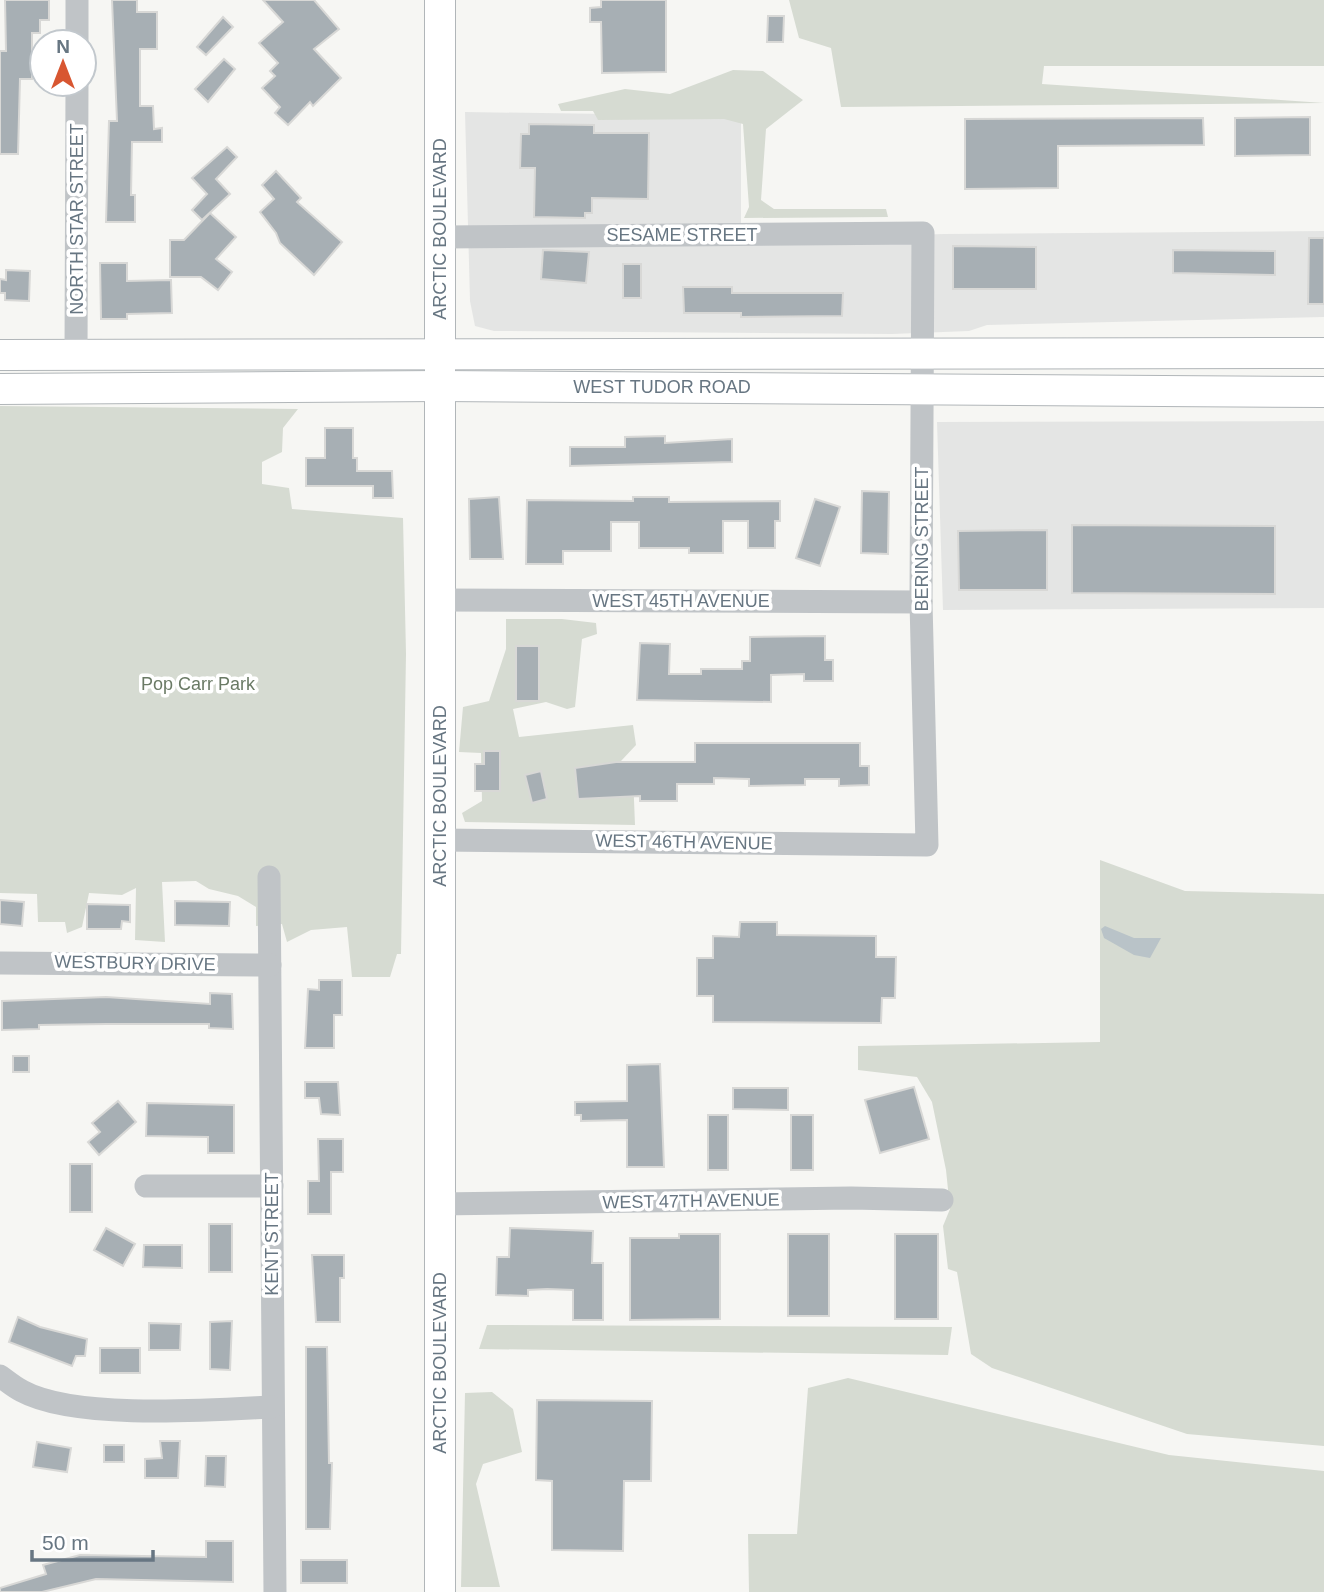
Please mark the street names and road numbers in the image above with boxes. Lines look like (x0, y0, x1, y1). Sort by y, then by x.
street label: NORTH STAR STREET (67, 123, 87, 315)
street label: ARCTIC BOULEVARD (430, 138, 450, 320)
street label: SESAME STREET (606, 225, 758, 245)
street label: WEST TUDOR ROAD (573, 377, 751, 397)
street label: BERING STREET (912, 466, 932, 612)
street label: WEST 45TH AVENUE (592, 591, 770, 611)
street label: ARCTIC BOULEVARD (430, 705, 450, 887)
street label: WEST 46TH AVENUE (595, 830, 773, 854)
street label: WESTBURY DRIVE (54, 952, 216, 974)
street label: KENT STREET (262, 1172, 282, 1296)
street label: WEST 47TH AVENUE (602, 1189, 780, 1213)
street label: ARCTIC BOULEVARD (430, 1272, 450, 1454)

